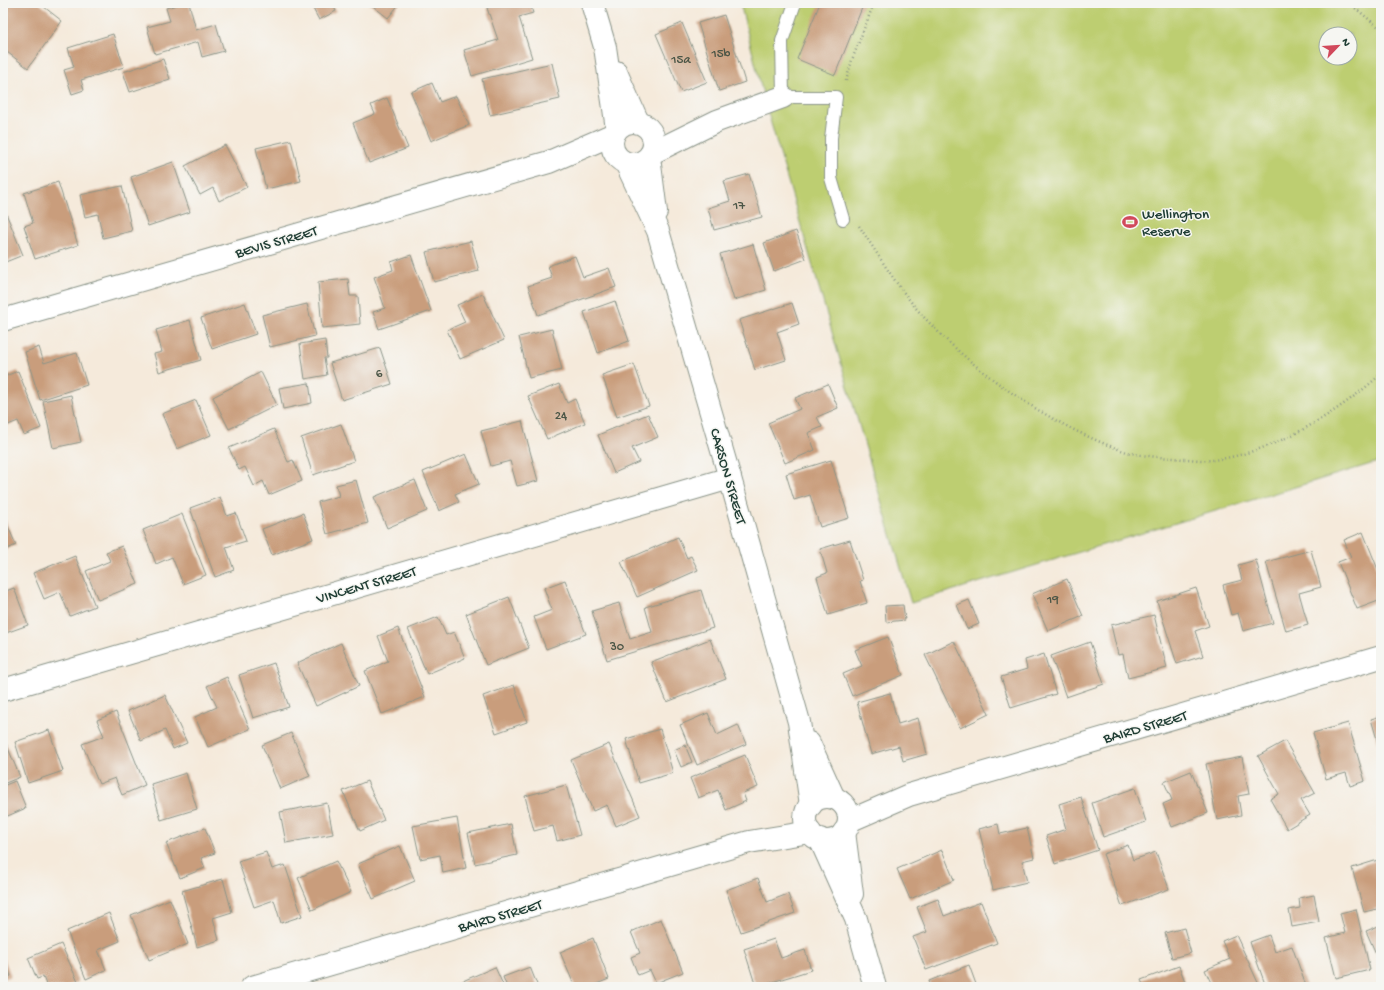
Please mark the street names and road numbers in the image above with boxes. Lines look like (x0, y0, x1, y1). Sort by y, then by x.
street label: BEVIS STREET (232, 222, 321, 263)
street label: CARSON STREET (705, 426, 750, 528)
street label: VINCENT STREET (313, 563, 420, 609)
street label: BAIRD STREET (1101, 707, 1191, 749)
street label: BAIRD STREET (456, 896, 546, 938)

